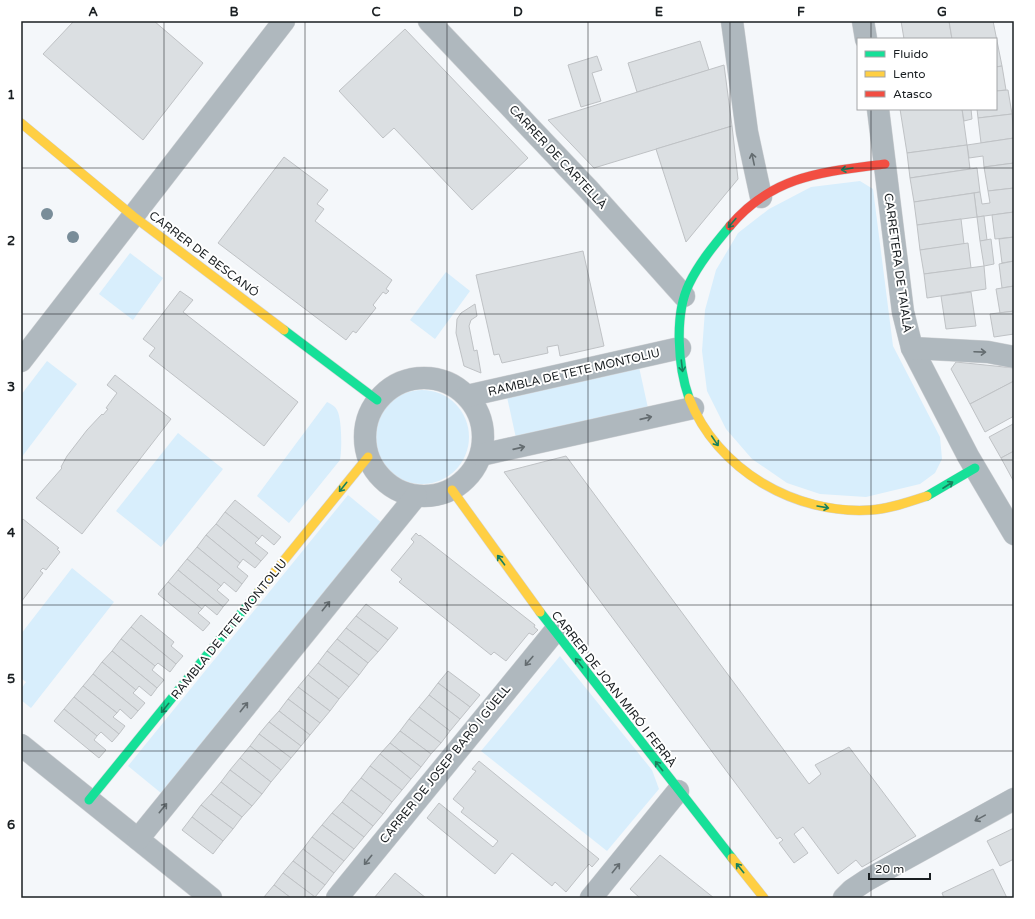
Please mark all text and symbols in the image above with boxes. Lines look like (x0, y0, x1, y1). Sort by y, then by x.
text: A (88, 4, 98, 20)
text: B (229, 4, 239, 20)
text: C (371, 4, 381, 20)
text: D (513, 4, 523, 20)
text: E (655, 4, 663, 20)
text: F (797, 4, 805, 20)
text: G (937, 4, 947, 20)
legend (857, 38, 997, 110)
text: Fluido (893, 47, 928, 61)
text: Lento (893, 67, 926, 81)
text: 1 (7, 87, 15, 103)
text: Atasco (893, 87, 932, 101)
street label: CARRER DE CARTELLÀ (506, 102, 610, 212)
one-way arrow (748, 153, 756, 166)
one-way arrow (841, 165, 854, 173)
street label: CARRETERA DE TAIALÀ (881, 192, 915, 334)
street label: CARRER DE BESCANÓ (146, 208, 262, 300)
one-way arrow (728, 218, 737, 228)
text: 2 (7, 233, 15, 249)
street label: RAMBLA DE TETE MONTOLIU (487, 345, 661, 399)
one-way arrow (973, 348, 986, 356)
one-way arrow (679, 359, 686, 372)
text: 3 (7, 379, 15, 395)
one-way arrow (639, 414, 652, 422)
one-way arrow (711, 435, 719, 446)
one-way arrow (512, 443, 525, 451)
one-way arrow (942, 481, 953, 489)
one-way arrow (339, 482, 347, 493)
one-way arrow (816, 503, 829, 511)
text: 4 (7, 525, 16, 541)
one-way arrow (496, 554, 505, 565)
street label: RAMBLA DE TETE MONTOLIU (168, 556, 290, 702)
one-way arrow (322, 601, 331, 612)
street label: CARRER DE JOAN MIRÓ I FERRÀ (549, 608, 679, 770)
one-way arrow (525, 656, 534, 667)
one-way arrow (575, 658, 584, 669)
text: 5 (7, 671, 15, 687)
street label: CARRER DE JOSEP BARÓ I GÜELL (377, 682, 513, 846)
one-way arrow (240, 702, 249, 713)
one-way arrow (160, 703, 169, 714)
one-way arrow (654, 761, 663, 772)
one-way arrow (158, 803, 167, 814)
one-way arrow (974, 814, 986, 822)
text: 6 (7, 817, 15, 833)
one-way arrow (363, 854, 372, 865)
scale bar (869, 855, 930, 881)
one-way arrow (611, 862, 620, 873)
one-way arrow (736, 862, 744, 873)
text: 20 m (875, 862, 904, 876)

